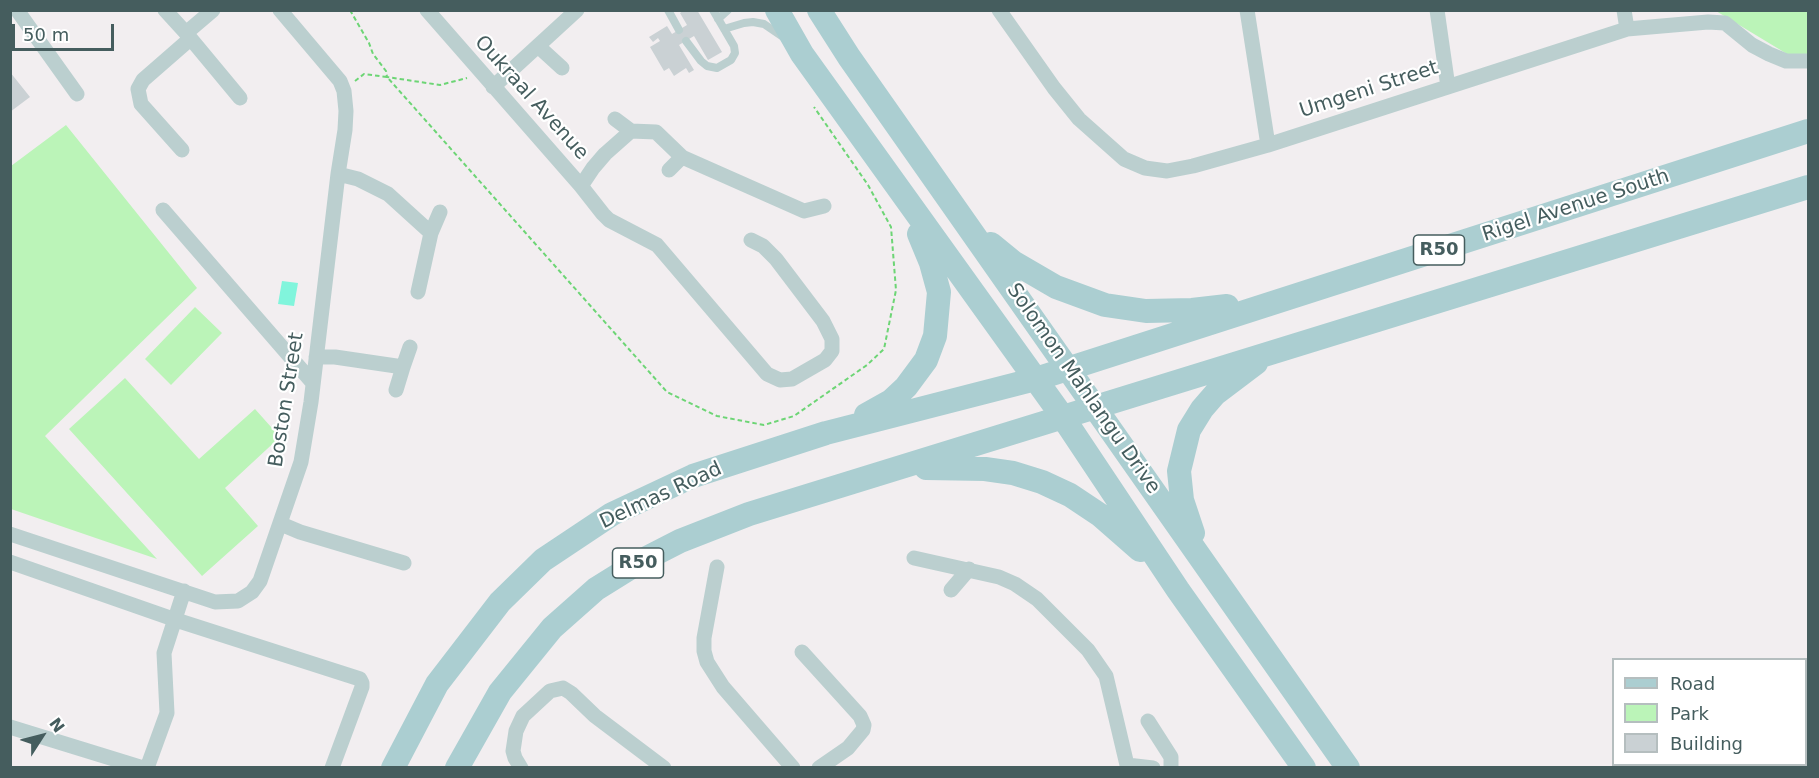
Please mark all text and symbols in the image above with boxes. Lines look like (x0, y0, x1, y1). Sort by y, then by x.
scale bar (15, 12, 117, 50)
text: 50 m (23, 24, 69, 45)
street label: Oukraal Avenue (469, 31, 593, 165)
street label: Umgeni Street (1297, 56, 1441, 124)
street label: Rigel Avenue South (1479, 164, 1673, 248)
road number: R50 (1414, 235, 1464, 265)
street label: Solomon Mahlangu Drive (1001, 279, 1165, 499)
street label: Boston Street (264, 331, 310, 469)
street label: Delmas Road (596, 457, 726, 535)
road number: R50 (612, 548, 664, 578)
legend (1612, 658, 1807, 766)
text: Road (1670, 673, 1715, 694)
text: Park (1670, 703, 1709, 724)
north arrow (12, 706, 72, 766)
text: N (45, 714, 69, 736)
text: Building (1670, 733, 1743, 754)

